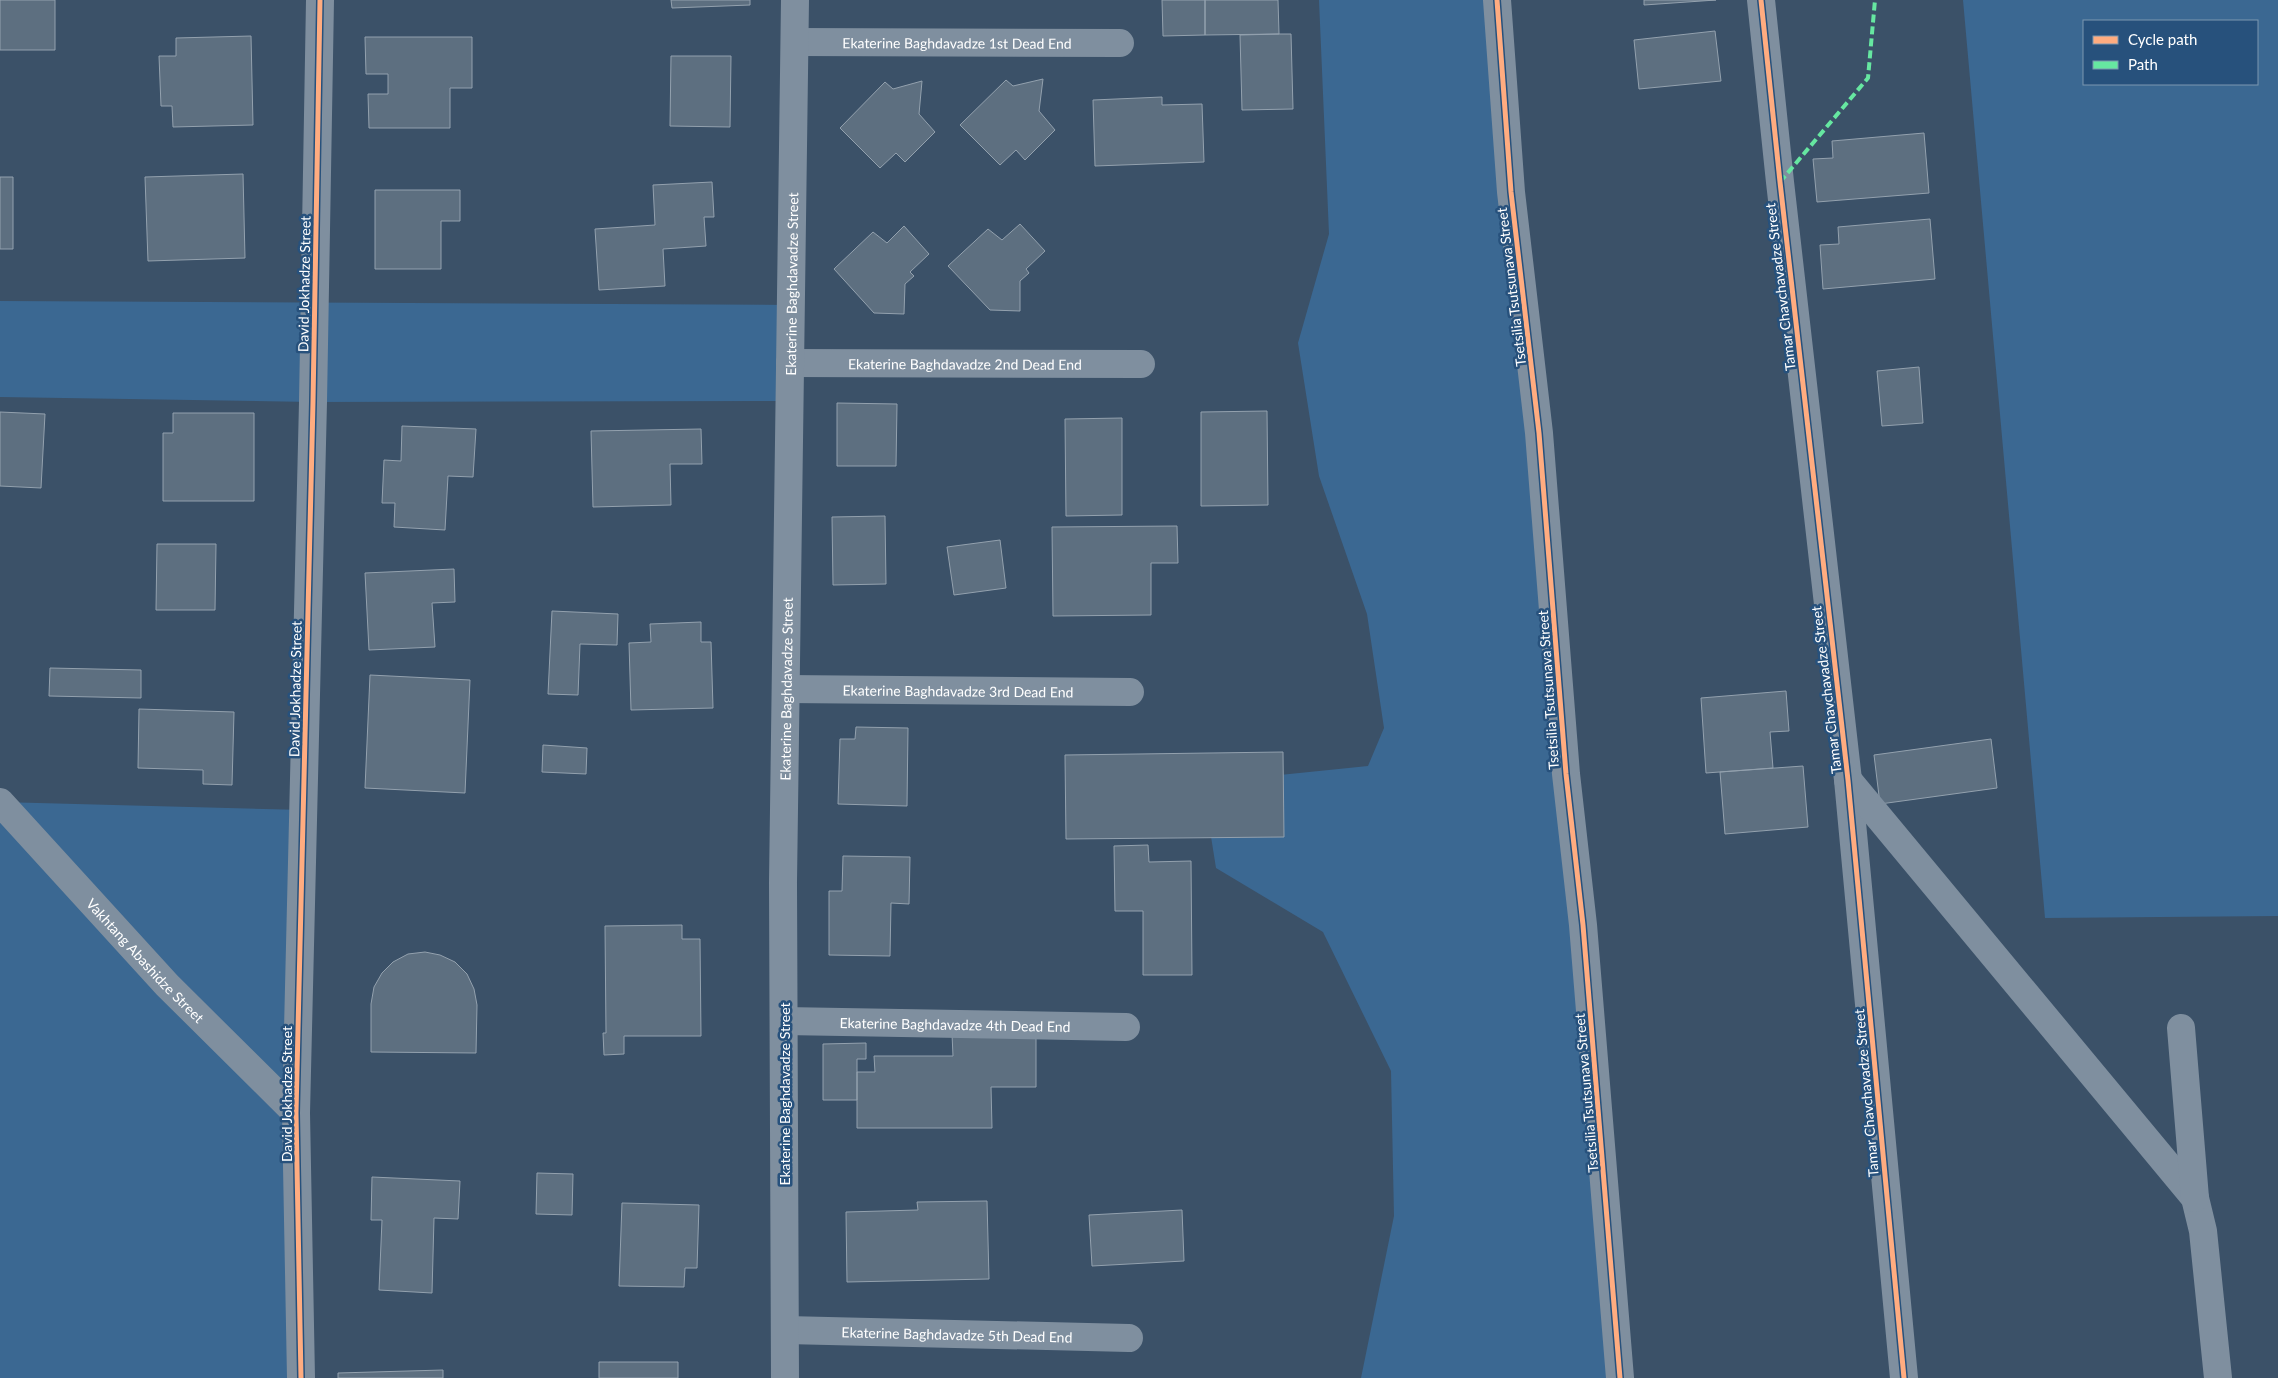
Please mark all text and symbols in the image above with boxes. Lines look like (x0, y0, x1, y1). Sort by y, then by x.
legend (2083, 20, 2258, 85)
text: Cycle path (2128, 30, 2197, 48)
street label: Ekaterine Baghdavadze 1st Dead End (842, 34, 1072, 51)
text: Path (2128, 55, 2158, 73)
street label: Ekaterine Baghdavadze Street (781, 192, 801, 376)
street label: Tamar Chavchavadze Street (1761, 202, 1799, 372)
street label: Tsetsilia Tsutsunava Street (1493, 207, 1529, 367)
street label: David Jokhadze Street (294, 216, 314, 352)
street label: Ekaterine Baghdavadze 2nd Dead End (848, 355, 1082, 372)
street label: Ekaterine Baghdavadze Street (776, 597, 795, 781)
street label: Tamar Chavchavadze Street (1807, 605, 1845, 775)
street label: Tsetsilia Tsutsunava Street (1534, 610, 1562, 770)
street label: David Jokhadze Street (285, 621, 305, 757)
street label: Ekaterine Baghdavadze 3rd Dead End (843, 681, 1073, 700)
street label: Vakhtang Abashidze Street (83, 895, 208, 1026)
street label: Ekaterine Baghdavadze Street (776, 1002, 793, 1186)
street label: Tamar Chavchavadze Street (1850, 1008, 1882, 1178)
street label: Ekaterine Baghdavadze 4th Dead End (839, 1013, 1071, 1035)
street label: Tsetsilia Tsutsunava Street (1571, 1013, 1601, 1173)
street label: David Jokhadze Street (278, 1026, 295, 1162)
street label: Ekaterine Baghdavadze 5th Dead End (841, 1323, 1073, 1345)

